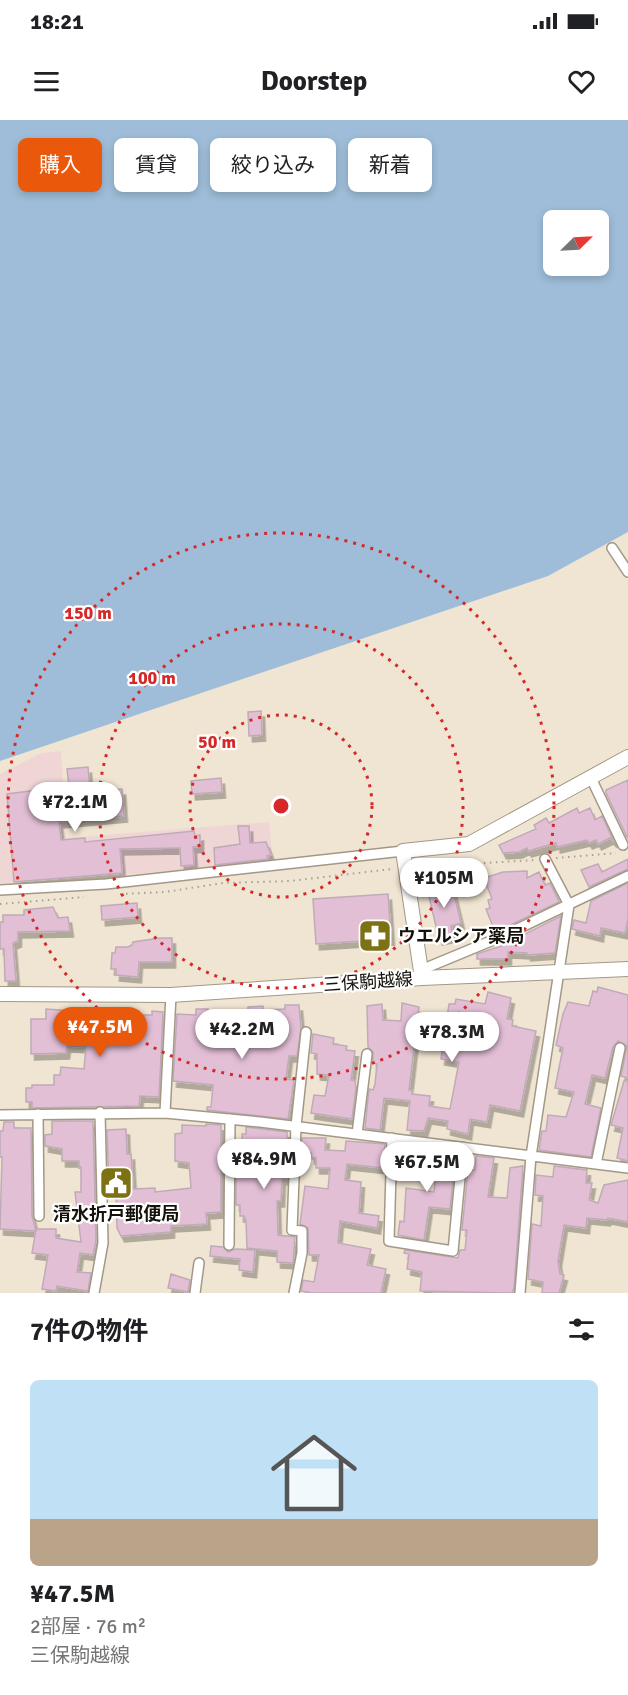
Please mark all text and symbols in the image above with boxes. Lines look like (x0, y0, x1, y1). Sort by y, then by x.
text: 18:21 (30, 8, 84, 35)
icon: menu (30, 65, 63, 98)
text: Doorstep (261, 65, 367, 98)
icon: heart (565, 65, 598, 98)
chip: 購入 (18, 138, 102, 192)
chip: 賃貸 (114, 138, 198, 192)
chip: 絞り込み (210, 138, 336, 192)
chip: 新着 (348, 138, 432, 192)
north arrow (543, 210, 609, 276)
map controls (543, 210, 609, 276)
text: 150 m (64, 602, 112, 624)
text: 100 m (128, 667, 176, 689)
text: 50 m (198, 731, 236, 753)
pin: ¥72.1M (26, 782, 124, 833)
text: ¥72.1M (42, 789, 108, 814)
centre of rings (271, 796, 291, 816)
pin: ¥105M (402, 858, 486, 909)
text: ¥105M (414, 865, 474, 890)
pharmacy icon: ウエルシア薬局 (357, 918, 393, 954)
place label: ウエルシア薬局 (398, 925, 524, 947)
street label: 三保駒越線 (322, 968, 414, 996)
pin: ¥47.5M (51, 1007, 149, 1058)
pin: ¥42.2M (193, 1009, 291, 1060)
pin: ¥78.3M (403, 1012, 501, 1063)
text: ¥47.5M (67, 1014, 133, 1039)
text: ¥42.2M (209, 1016, 275, 1041)
text: ¥78.3M (419, 1019, 485, 1044)
pin: ¥84.9M (215, 1139, 313, 1190)
pin: ¥67.5M (378, 1142, 476, 1193)
text: ¥84.9M (231, 1146, 297, 1171)
text: ¥67.5M (394, 1149, 460, 1174)
public building icon: 清水折戸郵便局 (98, 1165, 134, 1201)
place label: 清水折戸郵便局 (53, 1203, 179, 1225)
icon: filters (565, 1313, 598, 1346)
text: 7件の物件 (30, 1316, 148, 1348)
icon: home (260, 1419, 368, 1527)
text: ¥47.5M (30, 1578, 115, 1610)
text: 2部屋 · 76 m² (30, 1614, 146, 1639)
text: 三保駒越線 (30, 1643, 130, 1668)

